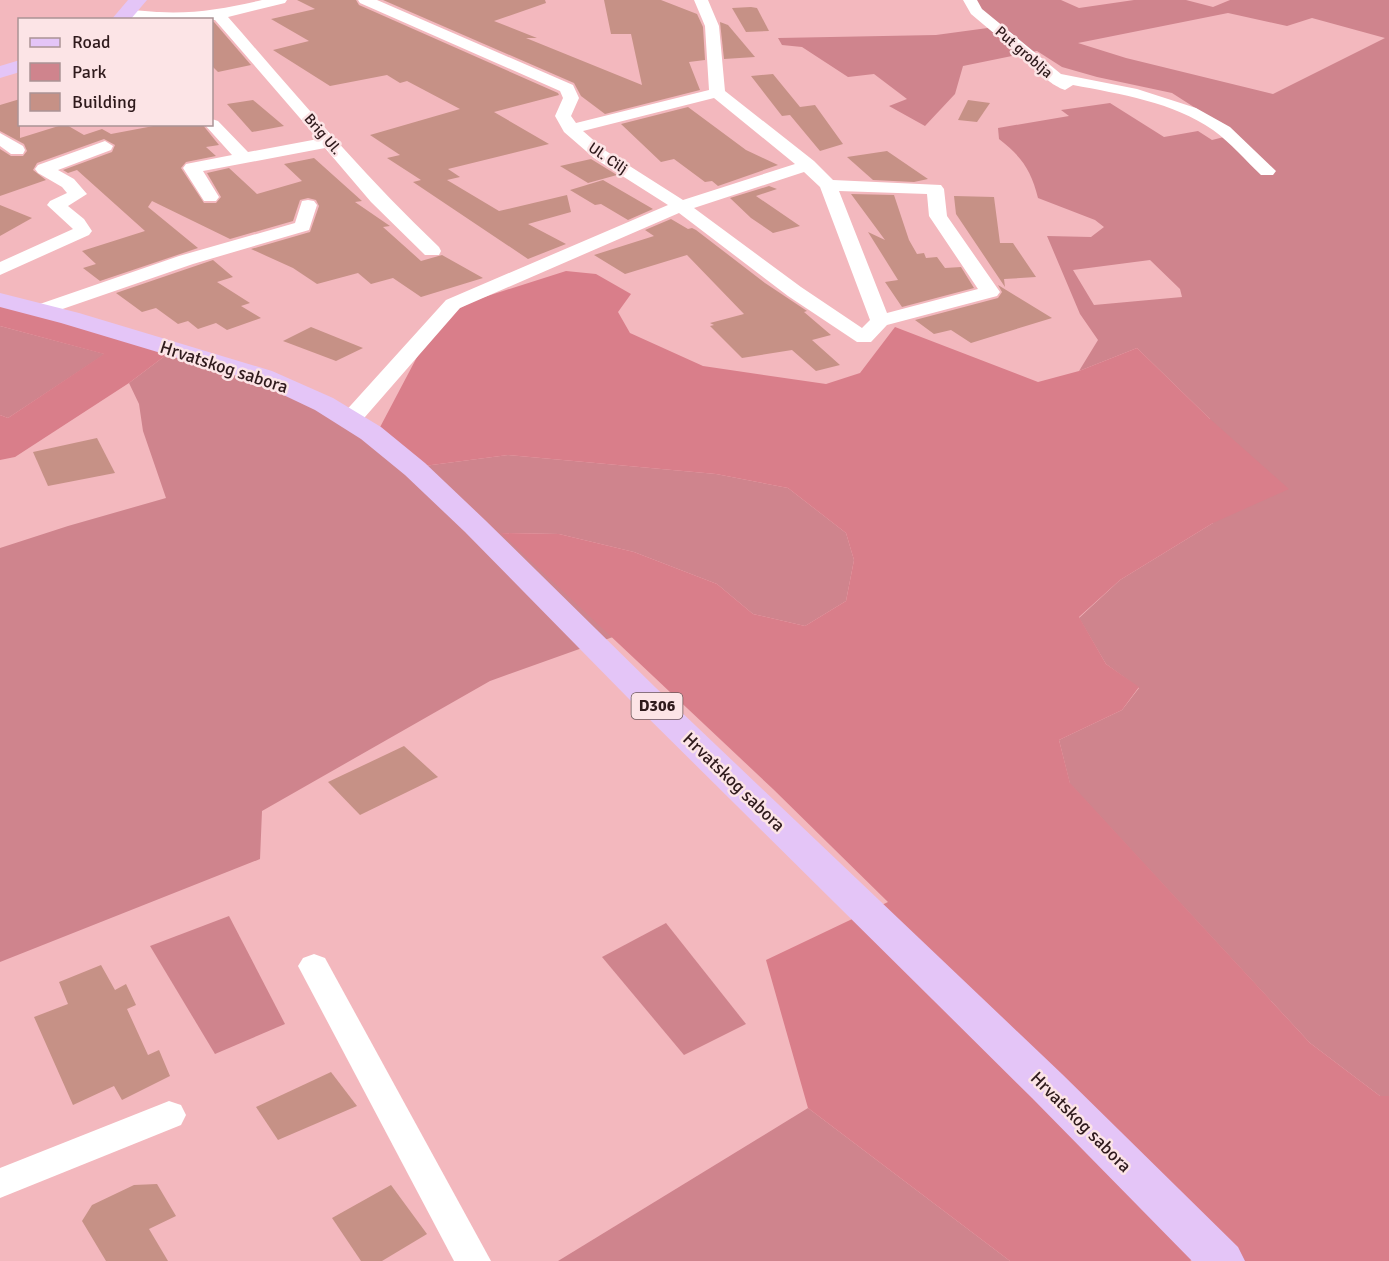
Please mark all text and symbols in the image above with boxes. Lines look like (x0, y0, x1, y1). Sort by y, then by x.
legend (18, 18, 213, 126)
street label: Put groblja (992, 22, 1056, 82)
text: Road (72, 31, 111, 53)
text: Park (72, 61, 107, 83)
text: Building (72, 91, 136, 113)
street label: Brig Ul. (300, 110, 346, 158)
street label: Ul. Cilj (585, 138, 631, 178)
street label: Hrvatskog sabora (157, 336, 291, 398)
road number: D306 (632, 693, 682, 719)
street label: Hrvatskog sabora (678, 728, 790, 836)
street label: Hrvatskog sabora (1026, 1067, 1136, 1177)

